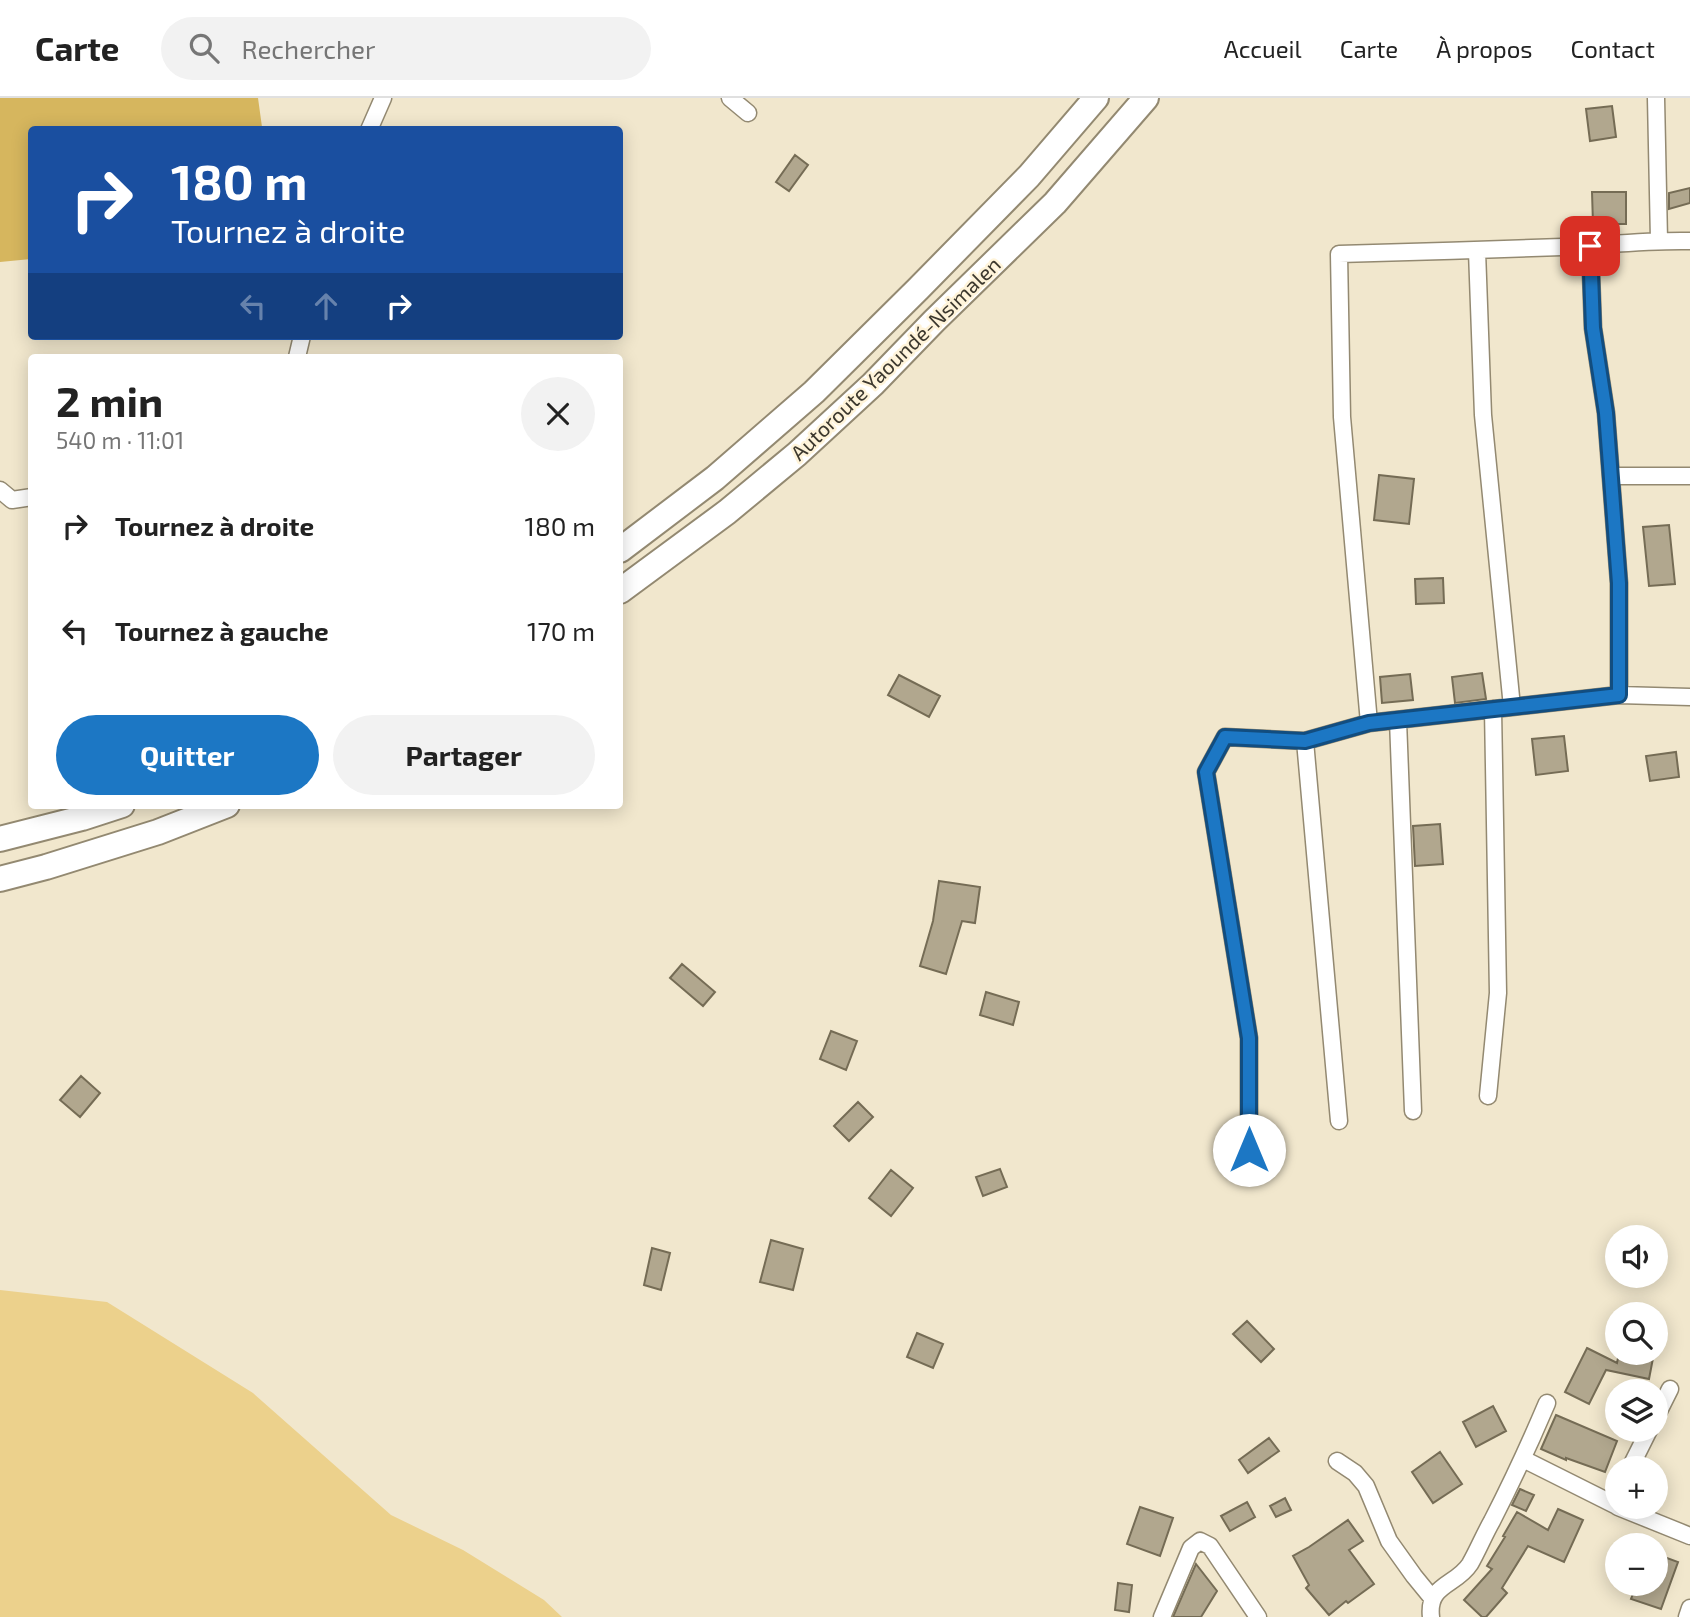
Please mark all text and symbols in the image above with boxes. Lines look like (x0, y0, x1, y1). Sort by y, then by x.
search box (161, 17, 651, 80)
text: Carte (35, 28, 119, 68)
icon: search (185, 29, 223, 67)
text: Rechercher (241, 33, 375, 64)
text: Accueil (1224, 34, 1302, 63)
text: Carte (1340, 34, 1398, 63)
text: À propos (1436, 34, 1533, 63)
text: Contact (1571, 34, 1655, 63)
text: 180 m (171, 151, 307, 210)
icon: right (56, 154, 147, 245)
text: Tournez à droite (171, 211, 405, 249)
pin (1560, 216, 1620, 276)
icon: arrive (1571, 227, 1609, 265)
street label: Autoroute Yaoundé-Nsimalen (785, 251, 1005, 465)
icon: left (234, 287, 272, 325)
icon: ahead (307, 287, 345, 325)
icon: right (380, 287, 418, 325)
text: 2 min (56, 375, 163, 425)
button: close (521, 377, 595, 451)
text: 540 m · 11:01 (56, 426, 184, 454)
icon: right (56, 507, 94, 545)
text: Tournez à droite (115, 510, 314, 541)
text: 180 m (525, 510, 595, 541)
icon: left (56, 612, 94, 650)
text: Tournez à gauche (115, 615, 329, 646)
text: 170 m (527, 615, 595, 646)
button: Quitter (56, 715, 319, 795)
button: Partager (333, 715, 595, 795)
position arrow (1212, 1113, 1286, 1187)
map controls (1605, 1225, 1668, 1596)
button: sound (1605, 1225, 1668, 1288)
button: search (1605, 1302, 1668, 1365)
button: layers (1605, 1379, 1668, 1442)
button: + (1605, 1456, 1668, 1519)
button: − (1605, 1533, 1668, 1596)

